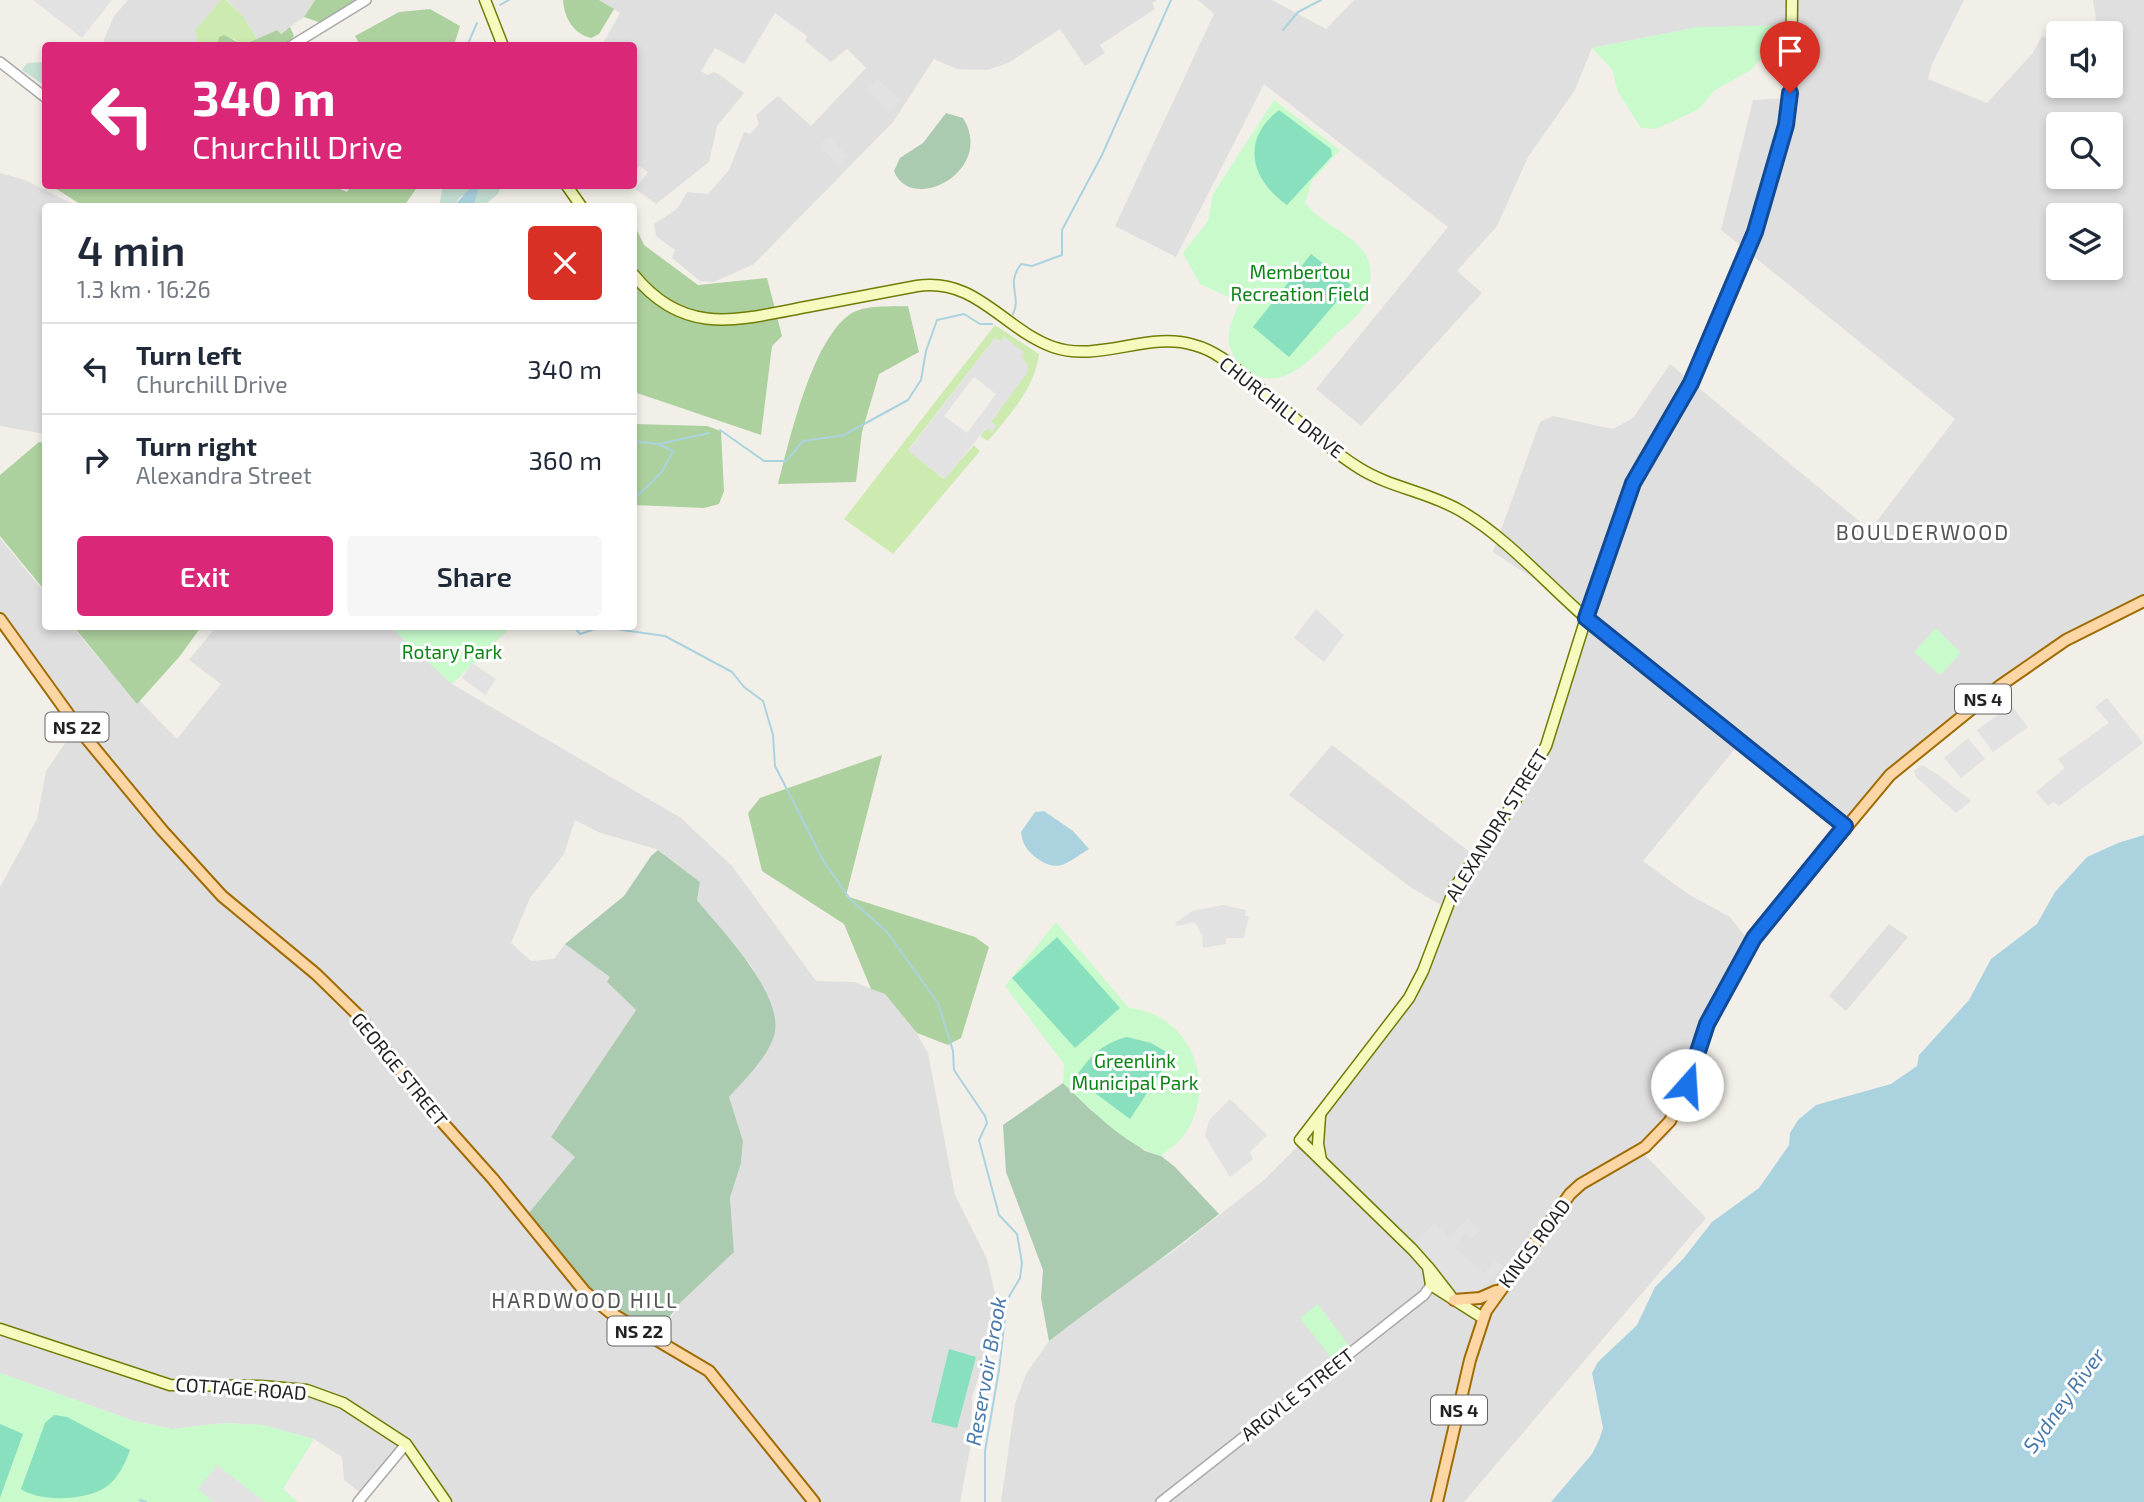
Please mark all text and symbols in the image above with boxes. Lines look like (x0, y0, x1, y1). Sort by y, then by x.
pin (1760, 21, 1820, 93)
map controls (2046, 21, 2123, 280)
button: sound (2046, 21, 2123, 98)
icon: arrive (1771, 32, 1809, 70)
text: 340 m (192, 67, 336, 126)
icon: left (77, 70, 168, 161)
button: search (2046, 112, 2123, 189)
text: Churchill Drive (192, 127, 403, 165)
button: layers (2046, 203, 2123, 280)
text: 4 min (77, 224, 186, 274)
button: close (528, 226, 602, 300)
park label: Membertou Recreation Field (1231, 260, 1369, 305)
text: 1.3 km · 16:26 (77, 275, 211, 303)
text: Turn left (136, 339, 242, 370)
icon: left (77, 350, 115, 388)
street label: CHURCHILL DRIVE (1215, 351, 1349, 463)
text: 340 m (527, 353, 602, 384)
text: Churchill Drive (136, 370, 288, 398)
text: Turn right (136, 430, 257, 461)
icon: right (77, 441, 115, 479)
text: 360 m (528, 444, 602, 475)
text: Alexandra Street (136, 461, 312, 489)
district label: BOULDERWOOD (1836, 519, 2010, 544)
button: Exit (77, 536, 333, 616)
button: Share (347, 536, 602, 616)
park label: Rotary Park (402, 640, 503, 663)
road number: NS 4 (1955, 684, 2011, 714)
road number: NS 22 (46, 712, 108, 742)
street label: ALEXANDRA STREET (1440, 745, 1552, 905)
street label: GEORGE STREET (347, 1008, 453, 1130)
position arrow (1650, 1048, 1724, 1122)
park label: Greenlink Municipal Park (1072, 1049, 1199, 1094)
street label: KINGS ROAD (1493, 1194, 1575, 1292)
district label: HARDWOOD HILL (491, 1287, 679, 1312)
water label: Reservoir Brook (960, 1294, 1010, 1448)
road number: NS 22 (608, 1316, 670, 1346)
water label: Sydney River (2017, 1342, 2111, 1458)
street label: ARGYLE STREET (1236, 1343, 1358, 1445)
street label: COTTAGE ROAD (175, 1372, 307, 1404)
road number: NS 4 (1431, 1395, 1487, 1424)

